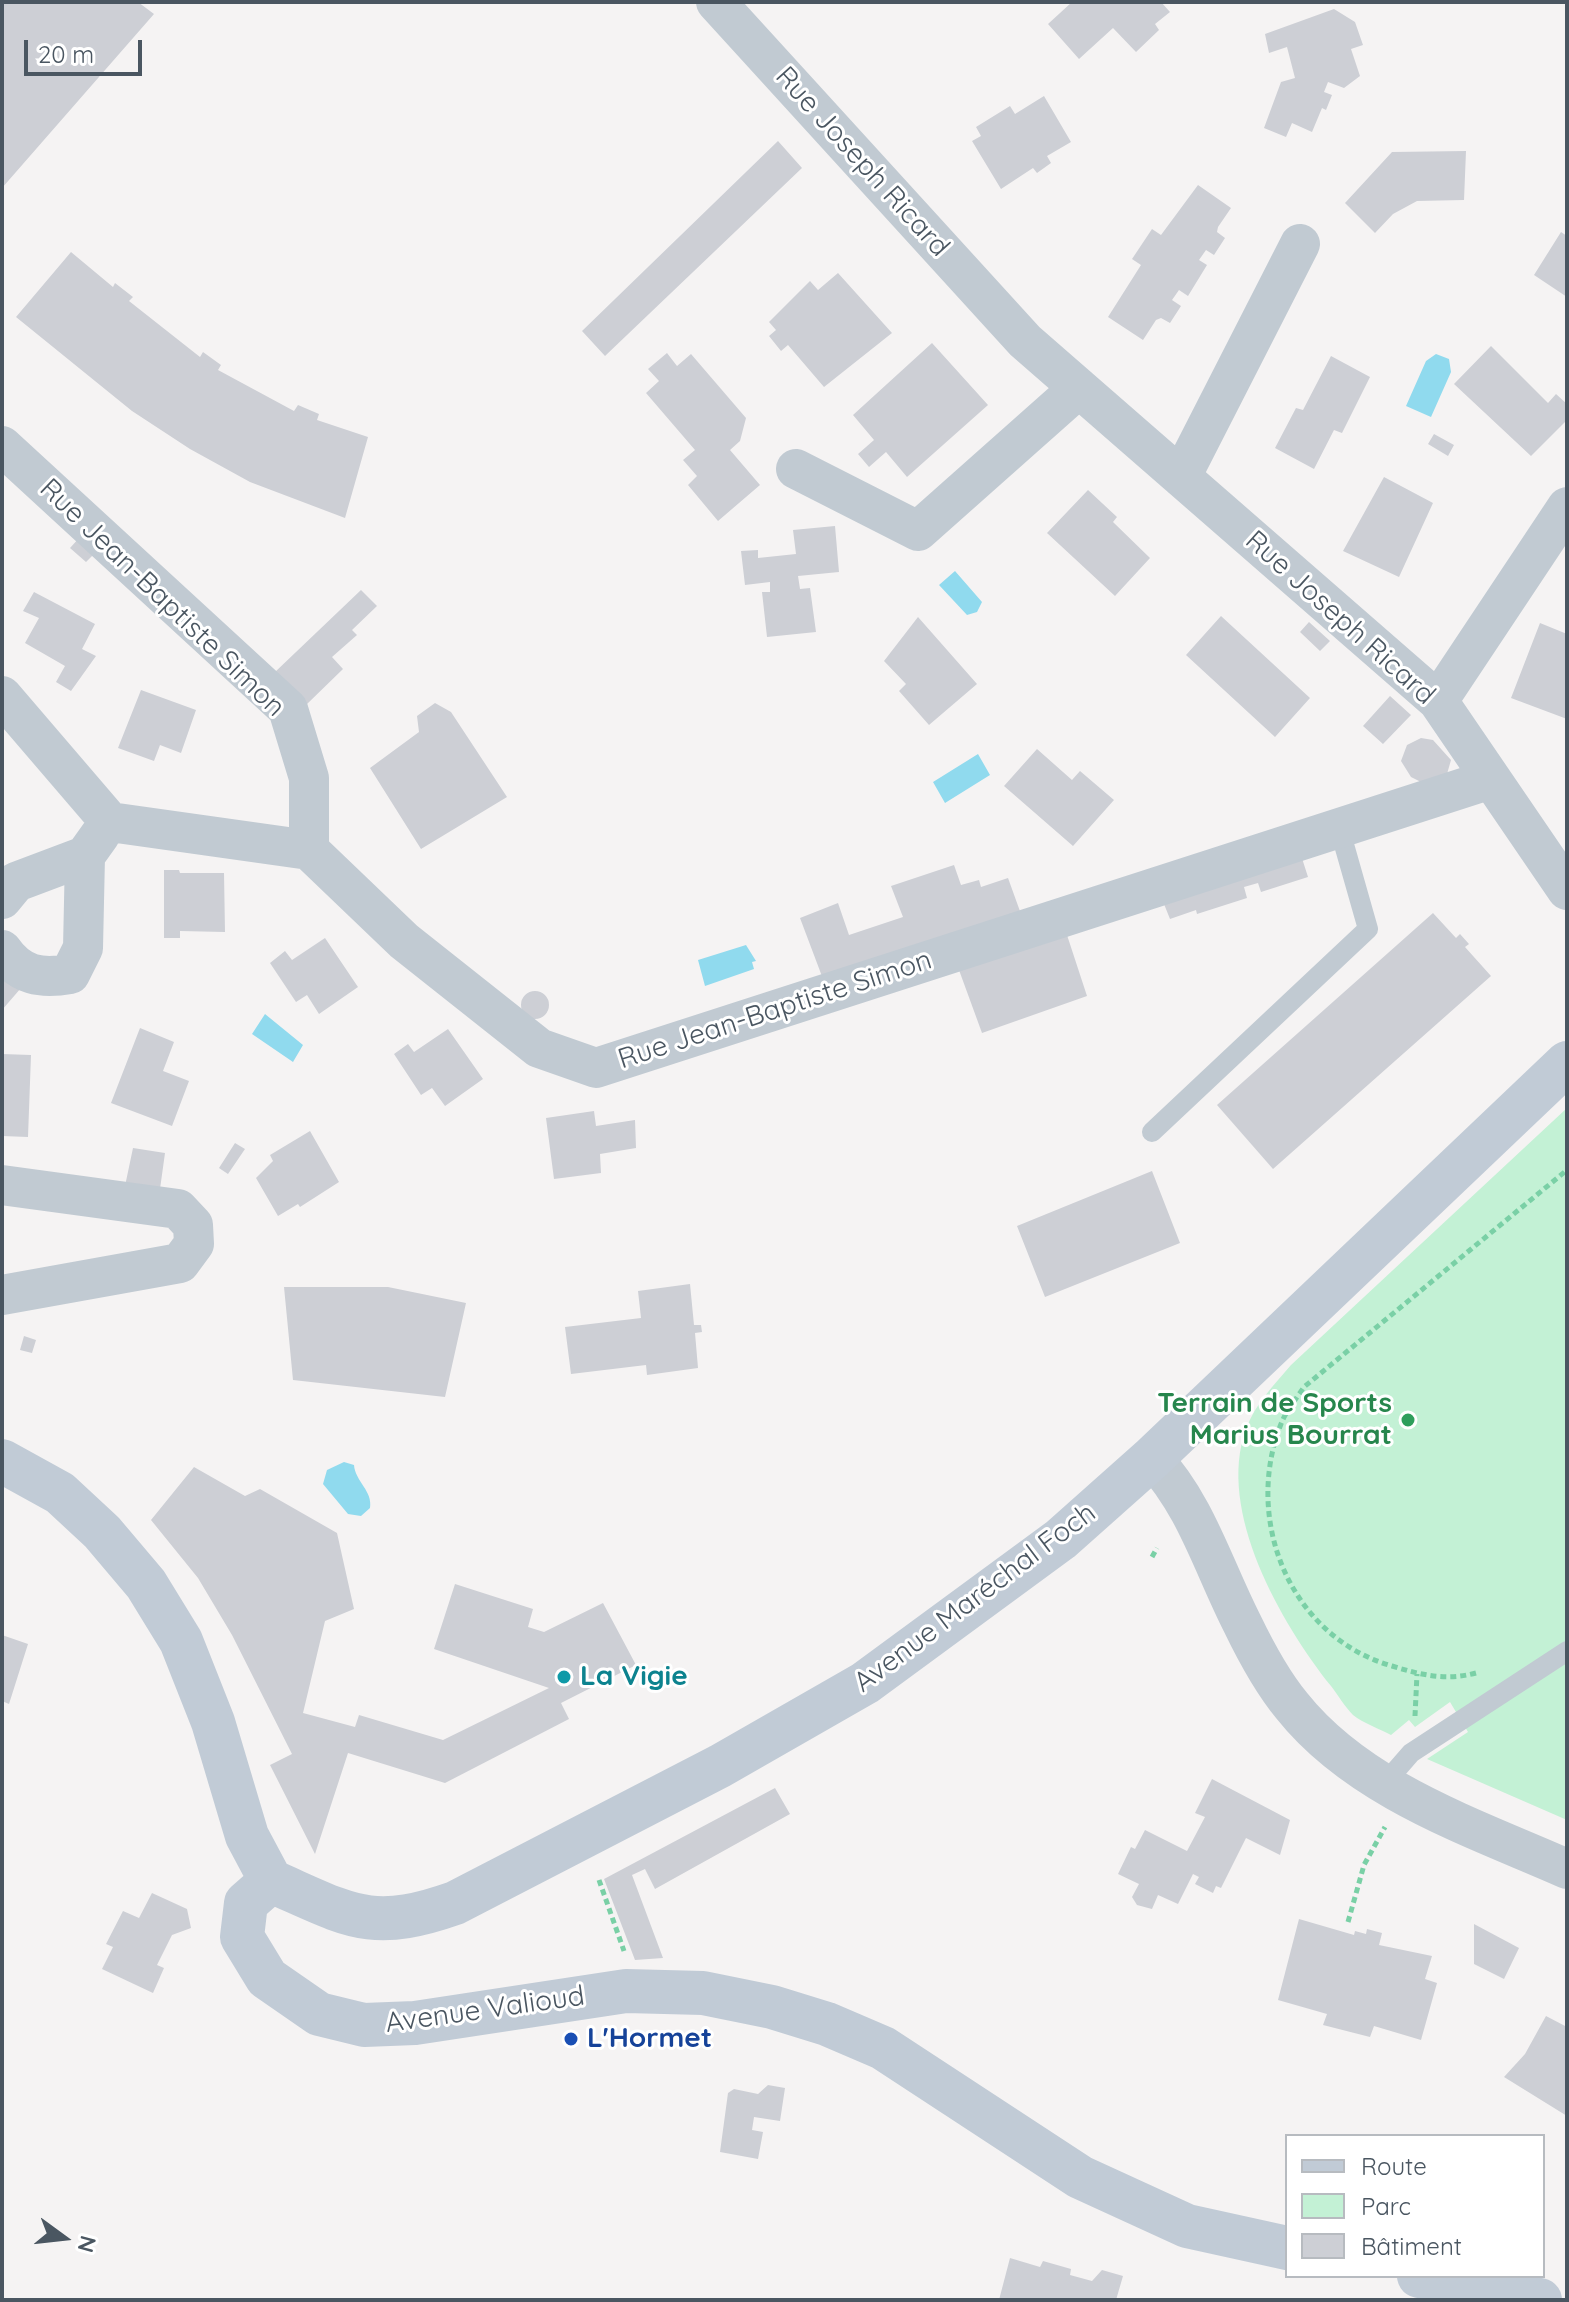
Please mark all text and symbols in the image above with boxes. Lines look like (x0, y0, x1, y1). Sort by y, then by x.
scale bar (28, 24, 146, 74)
text: 20 m (38, 39, 94, 69)
street label: Rue Joseph Ricard (768, 60, 956, 264)
street label: Rue Jean-Baptiste Simon (32, 472, 292, 724)
street label: Rue Joseph Ricard (1238, 524, 1442, 712)
street label: Rue Jean-Baptiste Simon (614, 943, 936, 1077)
place label: Terrain de Sports Marius Bourrat (1157, 1387, 1392, 1453)
marker: Terrain de Sports Marius Bourrat (1399, 1411, 1417, 1429)
street label: Avenue Maréchal Foch (848, 1496, 1102, 1700)
place label: La Vigie (580, 1660, 688, 1694)
marker: La Vigie (555, 1668, 573, 1686)
street label: Avenue Valioud (383, 1979, 587, 2041)
place label: L'Hormet (587, 2022, 712, 2056)
marker: L'Hormet (562, 2030, 580, 2048)
legend (1285, 2134, 1545, 2278)
text: Route (1361, 2151, 1427, 2181)
text: Parc (1361, 2191, 1411, 2221)
north arrow (24, 2198, 104, 2278)
text: Bâtiment (1361, 2231, 1462, 2261)
text: N (72, 2233, 103, 2256)

